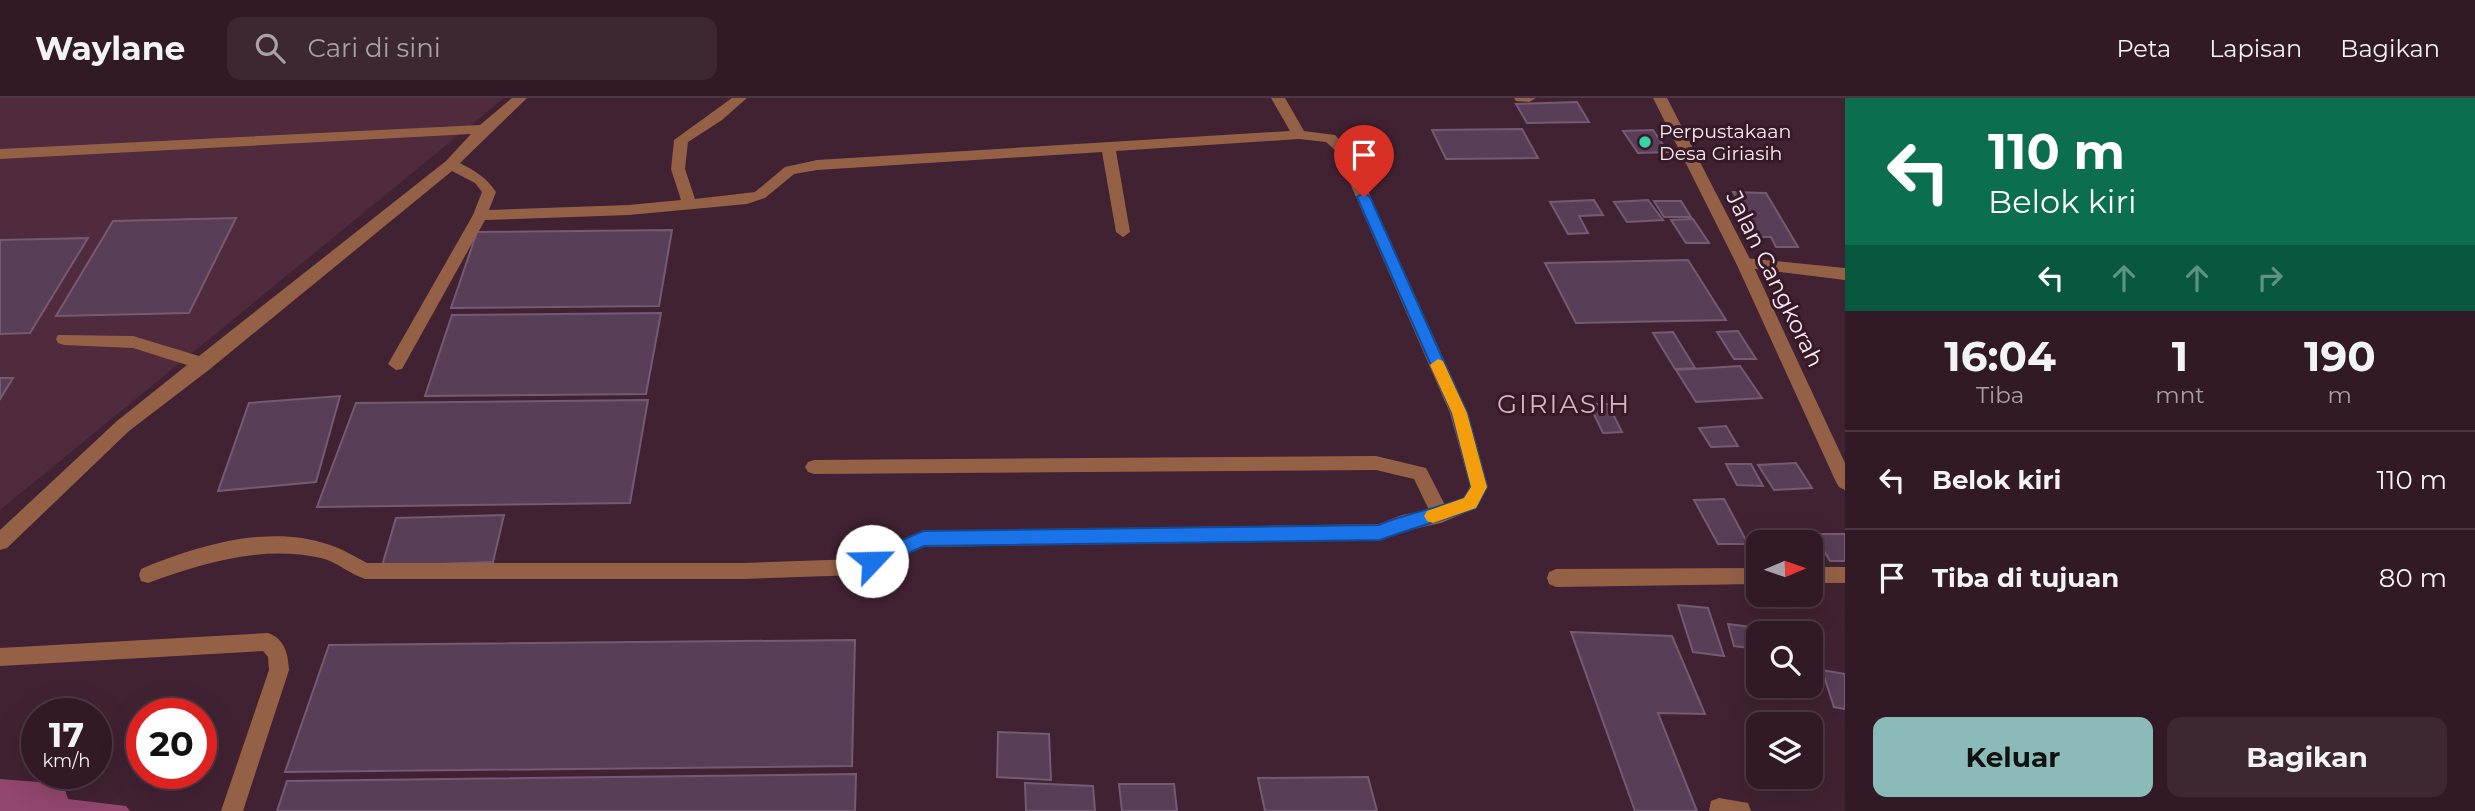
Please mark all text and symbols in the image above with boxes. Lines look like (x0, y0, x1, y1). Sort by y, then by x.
search box (227, 17, 717, 80)
text: Waylane (35, 28, 185, 68)
icon: search (251, 29, 289, 67)
text: Cari di sini (307, 32, 441, 64)
text: Peta (2116, 34, 2171, 63)
text: Lapisan (2209, 34, 2302, 63)
text: Bagikan (2340, 34, 2440, 63)
place label: Perpustakaan Desa Giriasih (1659, 120, 1791, 165)
text: 110 m (1988, 122, 2125, 181)
pin (1334, 125, 1394, 197)
icon: left (1873, 126, 1964, 217)
marker: Perpustakaan Desa Giriasih (1637, 134, 1653, 150)
icon: arrive (1345, 136, 1383, 174)
text: Belok kiri (1988, 182, 2137, 221)
street label: Jalan Cangkorah (1720, 185, 1830, 372)
icon: left (2032, 259, 2070, 297)
icon: ahead (2105, 259, 2143, 297)
icon: ahead (2178, 259, 2216, 297)
icon: right (2251, 259, 2289, 297)
text: 16:04 (1944, 330, 2056, 382)
text: 1 (2172, 330, 2188, 382)
text: 190 (2304, 330, 2376, 382)
text: Tiba (1976, 381, 2024, 409)
text: mnt (2155, 381, 2205, 409)
text: m (2328, 381, 2352, 409)
district label: GIRIASIH (1497, 388, 1631, 420)
icon: left (1873, 461, 1911, 499)
text: Belok kiri (1932, 464, 2061, 496)
text: 110 m (2377, 464, 2447, 496)
position arrow (835, 524, 909, 598)
north arrow (1746, 530, 1824, 607)
map controls (1746, 530, 1823, 789)
icon: arrive (1873, 559, 1911, 597)
text: Tiba di tujuan (1932, 562, 2119, 594)
text: 80 m (2379, 562, 2447, 594)
button: search (1746, 621, 1823, 698)
speed limit sign: 20 (126, 698, 217, 789)
button: layers (1746, 712, 1823, 789)
text: 17 (49, 713, 84, 756)
button: Keluar (1873, 717, 2153, 797)
button: Bagikan (2167, 717, 2447, 797)
text: km/h (42, 750, 91, 772)

